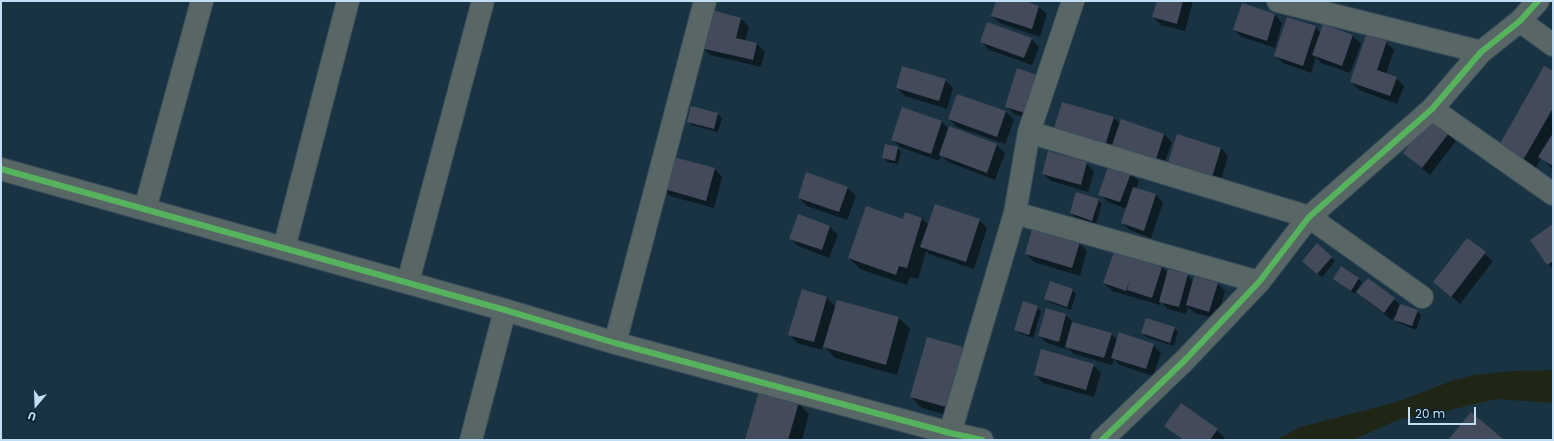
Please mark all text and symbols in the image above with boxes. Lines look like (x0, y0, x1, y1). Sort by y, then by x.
north arrow (16, 385, 56, 425)
scale bar (1410, 399, 1478, 425)
text: 20 m (1415, 405, 1445, 422)
text: U (26, 408, 38, 425)

